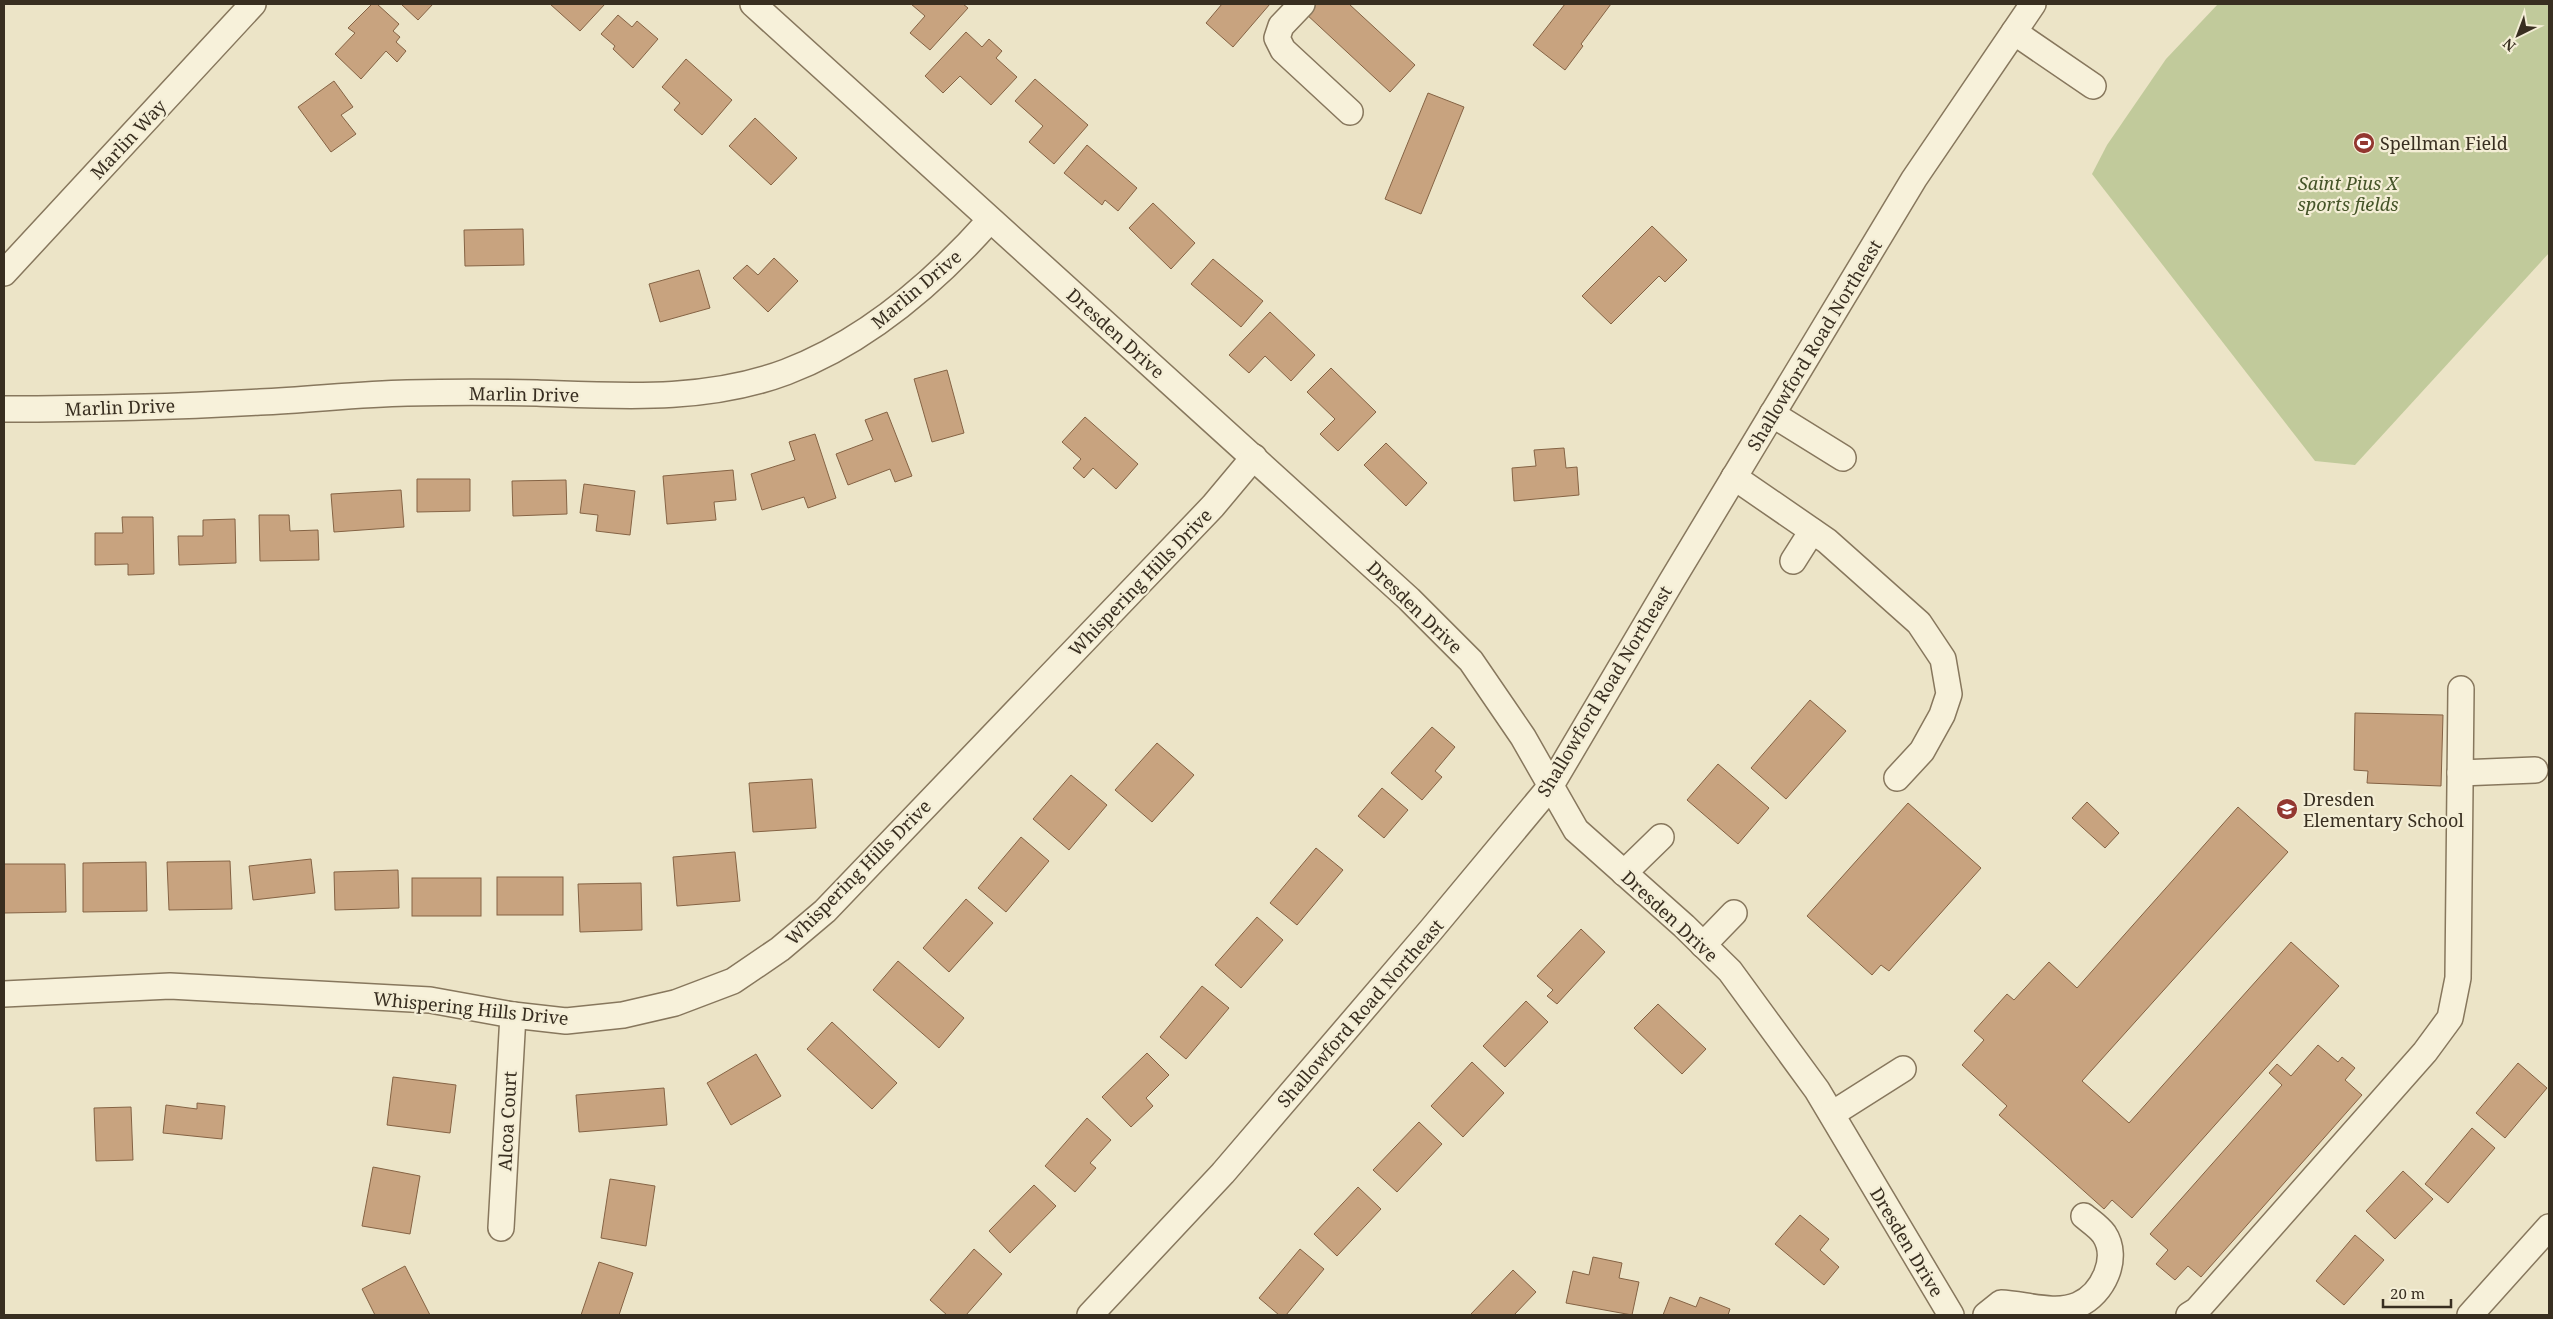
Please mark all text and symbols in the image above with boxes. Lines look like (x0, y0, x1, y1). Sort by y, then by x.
north arrow (2493, 10, 2543, 60)
text: N (2499, 34, 2519, 56)
street label: Marlin Way (85, 93, 172, 184)
sports icon: Spellman Field (2352, 131, 2376, 155)
place label: Spellman Field (2380, 131, 2508, 155)
park label: Saint Pius X sports fields (2298, 171, 2399, 216)
street label: Shallowford Road Northeast (1741, 235, 1887, 455)
street label: Marlin Drive (866, 244, 966, 334)
street label: Dresden Drive (1062, 283, 1170, 383)
street label: Marlin Drive (469, 381, 579, 407)
street label: Marlin Drive (64, 393, 176, 421)
street label: Whispering Hills Drive (1063, 503, 1217, 661)
street label: Dresden Drive (1362, 555, 1468, 659)
street label: Shallowford Road Northeast (1531, 581, 1677, 801)
place label: Dresden Elementary School (2303, 787, 2464, 832)
street label: Whispering Hills Drive (780, 794, 936, 950)
school or university icon: Dresden Elementary School (2275, 797, 2299, 821)
street label: Dresden Drive (1617, 865, 1723, 967)
street label: Shallowford Road Northeast (1271, 914, 1449, 1112)
street label: Whispering Hills Drive (372, 986, 570, 1030)
street label: Alcoa Court (492, 1070, 522, 1172)
street label: Dresden Drive (1865, 1183, 1949, 1301)
scale bar (2383, 1276, 2450, 1308)
text: 20 m (2390, 1283, 2425, 1303)

